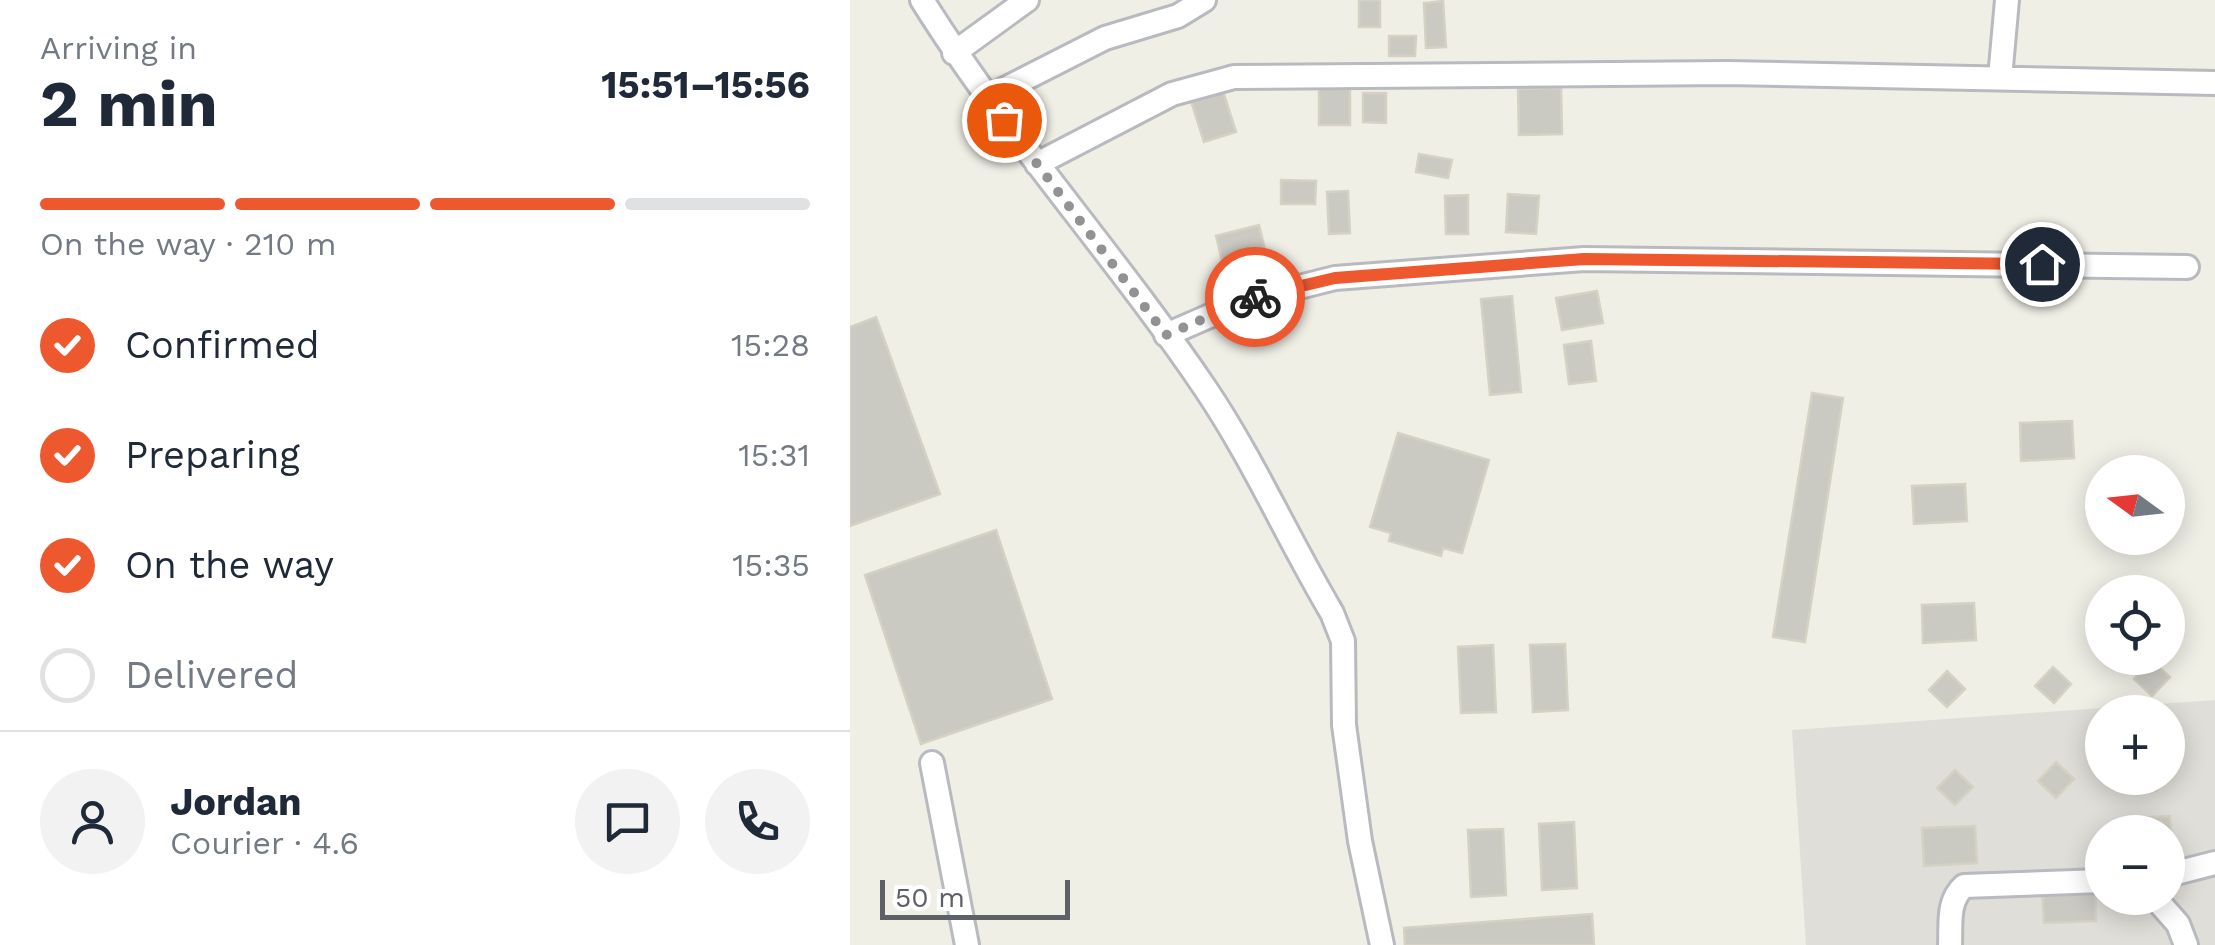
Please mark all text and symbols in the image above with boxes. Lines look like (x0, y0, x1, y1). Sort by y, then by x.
text: Arriving in (40, 29, 197, 67)
text: 15:51–15:56 (601, 63, 810, 107)
text: 2 min (40, 66, 218, 142)
pin (962, 78, 1047, 163)
icon: bag (977, 93, 1032, 148)
pin (2000, 222, 2085, 307)
text: On the way · 210 m (40, 225, 337, 263)
icon: home (2015, 237, 2070, 292)
courier (1205, 247, 1305, 347)
icon: bike (1228, 270, 1283, 325)
icon: check (40, 318, 95, 373)
text: Confirmed (125, 323, 320, 367)
text: 15:28 (731, 326, 810, 364)
icon: check (40, 428, 95, 483)
text: Preparing (125, 433, 300, 477)
text: 15:31 (738, 436, 810, 474)
north arrow (2085, 455, 2185, 555)
map controls (2085, 455, 2185, 915)
icon: check (40, 538, 95, 593)
text: On the way (125, 543, 334, 587)
text: 15:35 (732, 546, 810, 584)
button: locate (2085, 575, 2185, 675)
text: Delivered (125, 653, 298, 697)
button: + (2085, 695, 2185, 795)
button: person (40, 769, 145, 874)
button: chat (575, 769, 680, 874)
button: phone (705, 769, 810, 874)
text: Jordan (170, 780, 302, 824)
button: − (2085, 815, 2185, 915)
text: Courier · 4.6 (170, 824, 359, 862)
scale bar (880, 875, 1070, 920)
text: 50 m (895, 881, 965, 914)

